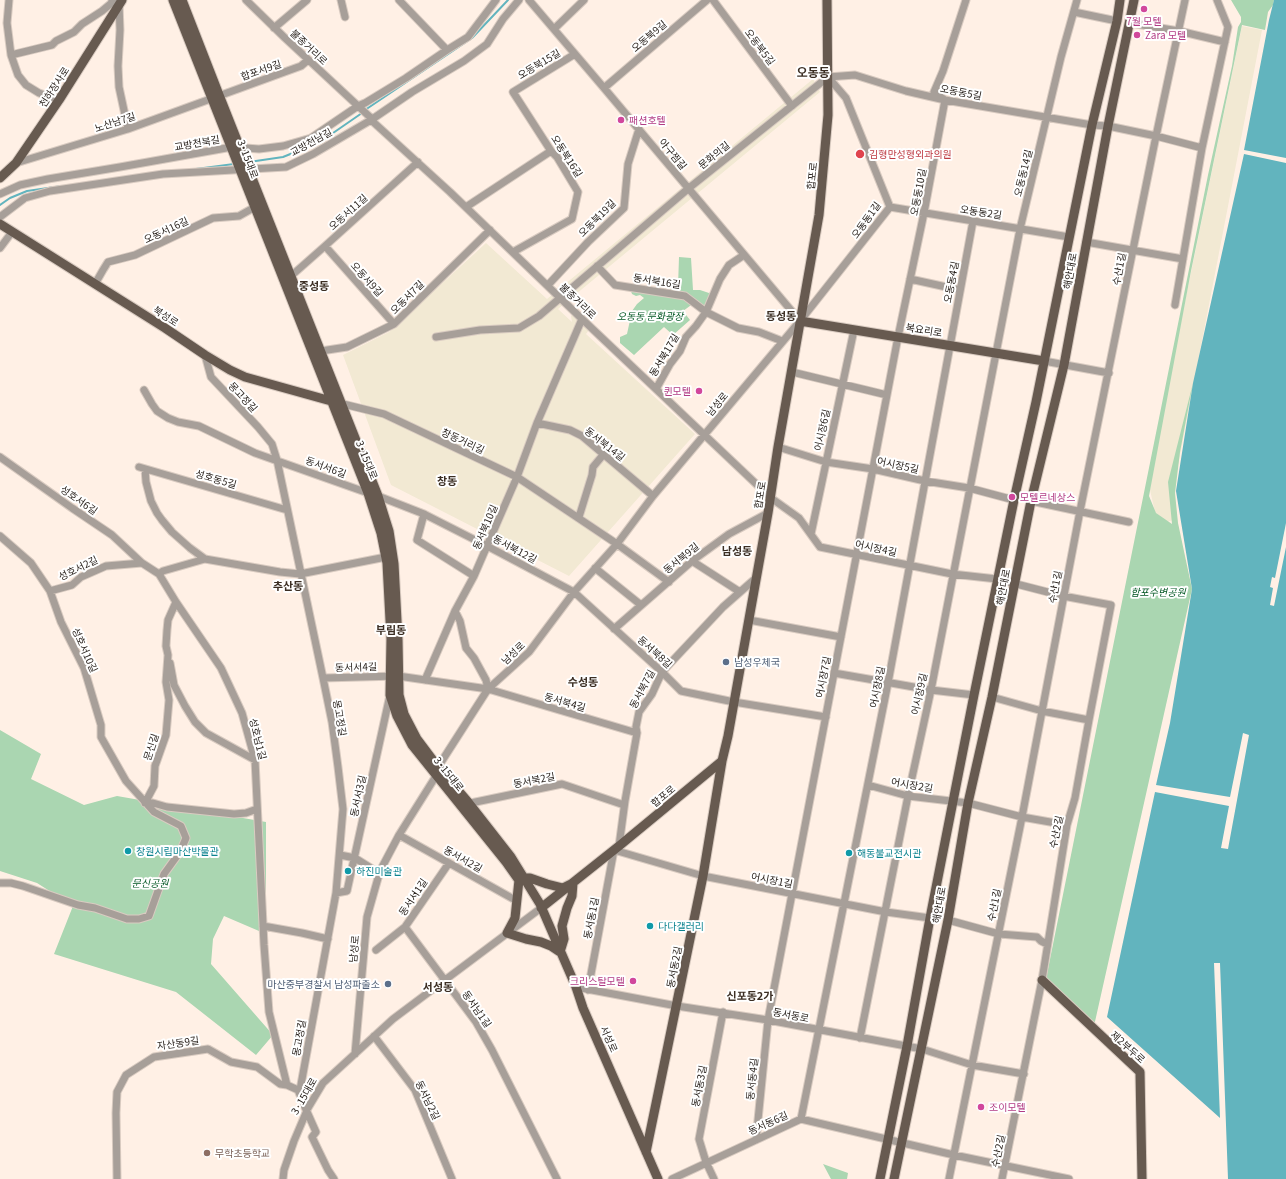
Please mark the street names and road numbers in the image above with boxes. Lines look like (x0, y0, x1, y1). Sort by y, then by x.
street label: 오동북9길 (629, 18, 669, 54)
street label: 오동북5길 (742, 26, 778, 68)
street label: 불종거리로 (288, 27, 330, 67)
street label: 오동북15길 (515, 47, 563, 81)
street label: 합포서9길 (239, 57, 283, 83)
street label: 천하장사로 (36, 64, 72, 110)
street label: 오동동5길 (939, 82, 983, 102)
street label: 노산남7길 (93, 110, 137, 134)
street label: 교방천남길 (288, 126, 334, 158)
street label: 교방천북길 (173, 133, 221, 153)
street label: 오동북16길 (549, 133, 585, 179)
street label: 아구찜길 (657, 136, 689, 172)
street label: 3·15대로 (235, 138, 261, 180)
street label: 문화의길 (696, 139, 732, 171)
street label: 오동동14길 (1011, 148, 1035, 198)
street label: 합포로 (805, 162, 819, 190)
street label: 오동동10길 (908, 167, 928, 217)
street label: 오동서11길 (326, 192, 370, 232)
street label: 오동북19길 (576, 197, 618, 239)
street label: 오동동1길 (849, 199, 883, 241)
street label: 오동동2길 (959, 203, 1003, 221)
street label: 오동서16길 (142, 214, 190, 246)
street label: 해안대로 (1061, 252, 1079, 290)
street label: 수산1길 (1110, 252, 1128, 286)
street label: 오동서9길 (348, 259, 386, 299)
street label: 오동동4길 (941, 260, 961, 304)
street label: 동서북16길 (632, 271, 682, 291)
street label: 오동서7길 (388, 278, 426, 316)
street label: 불종거리로 (557, 281, 599, 321)
street label: 북성로 (151, 303, 181, 329)
street label: 복요리로 (905, 321, 943, 339)
street label: 동서북17길 (647, 331, 681, 379)
street label: 몽고정길 (226, 379, 260, 415)
street label: 남성로 (704, 390, 730, 418)
street label: 어시장6길 (812, 408, 832, 452)
street label: 동서북14길 (582, 425, 628, 463)
street label: 창동거리길 (440, 426, 486, 456)
street label: 3·15대로 (354, 439, 380, 481)
street label: 동서서6길 (304, 454, 348, 480)
street label: 어시장5길 (876, 455, 920, 475)
street label: 성호동5길 (194, 467, 238, 491)
street label: 합포로 (752, 480, 768, 510)
street label: 성호서6길 (58, 483, 100, 517)
street label: 동서북10길 (470, 503, 500, 551)
street label: 동서북12길 (491, 532, 539, 566)
street label: 어시장4길 (854, 538, 898, 558)
street label: 동서북9길 (661, 540, 701, 576)
street label: 성호서2길 (56, 553, 100, 583)
street label: 해안대로 (994, 568, 1012, 606)
street label: 수산1길 (1046, 570, 1064, 604)
street label: 성호서10길 (70, 626, 100, 674)
street label: 동서북8길 (635, 633, 675, 671)
street label: 남성로 (499, 639, 527, 667)
street label: 어시장7길 (813, 655, 833, 699)
street label: 동서서4길 (335, 660, 377, 674)
street label: 어시장8길 (867, 665, 887, 709)
street label: 동서북7길 (627, 667, 657, 711)
street label: 어시장9길 (909, 672, 929, 716)
street label: 동서북4길 (543, 690, 587, 714)
street label: 몽고정길 (331, 699, 349, 737)
street label: 성호남1길 (247, 717, 269, 761)
street label: 문신길 (141, 732, 161, 762)
street label: 3·15대로 (432, 754, 466, 794)
street label: 동서북2길 (512, 770, 556, 790)
street label: 동서서3길 (348, 774, 368, 818)
street label: 어시장2길 (890, 775, 934, 795)
street label: 합포로 (649, 783, 677, 809)
street label: 수산2길 (1047, 815, 1065, 849)
street label: 동서서2길 (442, 843, 484, 875)
street label: 어시장1길 (750, 870, 794, 890)
street label: 동서서1길 (396, 876, 430, 918)
street label: 해안대로 (930, 886, 948, 924)
street label: 수산1길 (985, 888, 1003, 922)
street label: 동서동1길 (581, 896, 601, 940)
street label: 남성로 (347, 935, 361, 963)
street label: 동서동2길 (664, 945, 684, 989)
street label: 동서남1길 (460, 988, 494, 1030)
street label: 동서동로 (772, 1006, 810, 1024)
street label: 몽고정길 (290, 1019, 308, 1057)
street label: 서성로 (598, 1024, 620, 1054)
street label: 제2부두로 (1108, 1028, 1148, 1066)
street label: 자산동9길 (156, 1034, 200, 1052)
street label: 동서동4길 (744, 1057, 760, 1101)
street label: 동서동3길 (689, 1064, 709, 1108)
street label: 3·15대로 (289, 1075, 319, 1117)
street label: 동서남2길 (413, 1078, 443, 1122)
street label: 동서동6길 (746, 1109, 790, 1137)
street label: 수산2길 (989, 1134, 1007, 1168)

